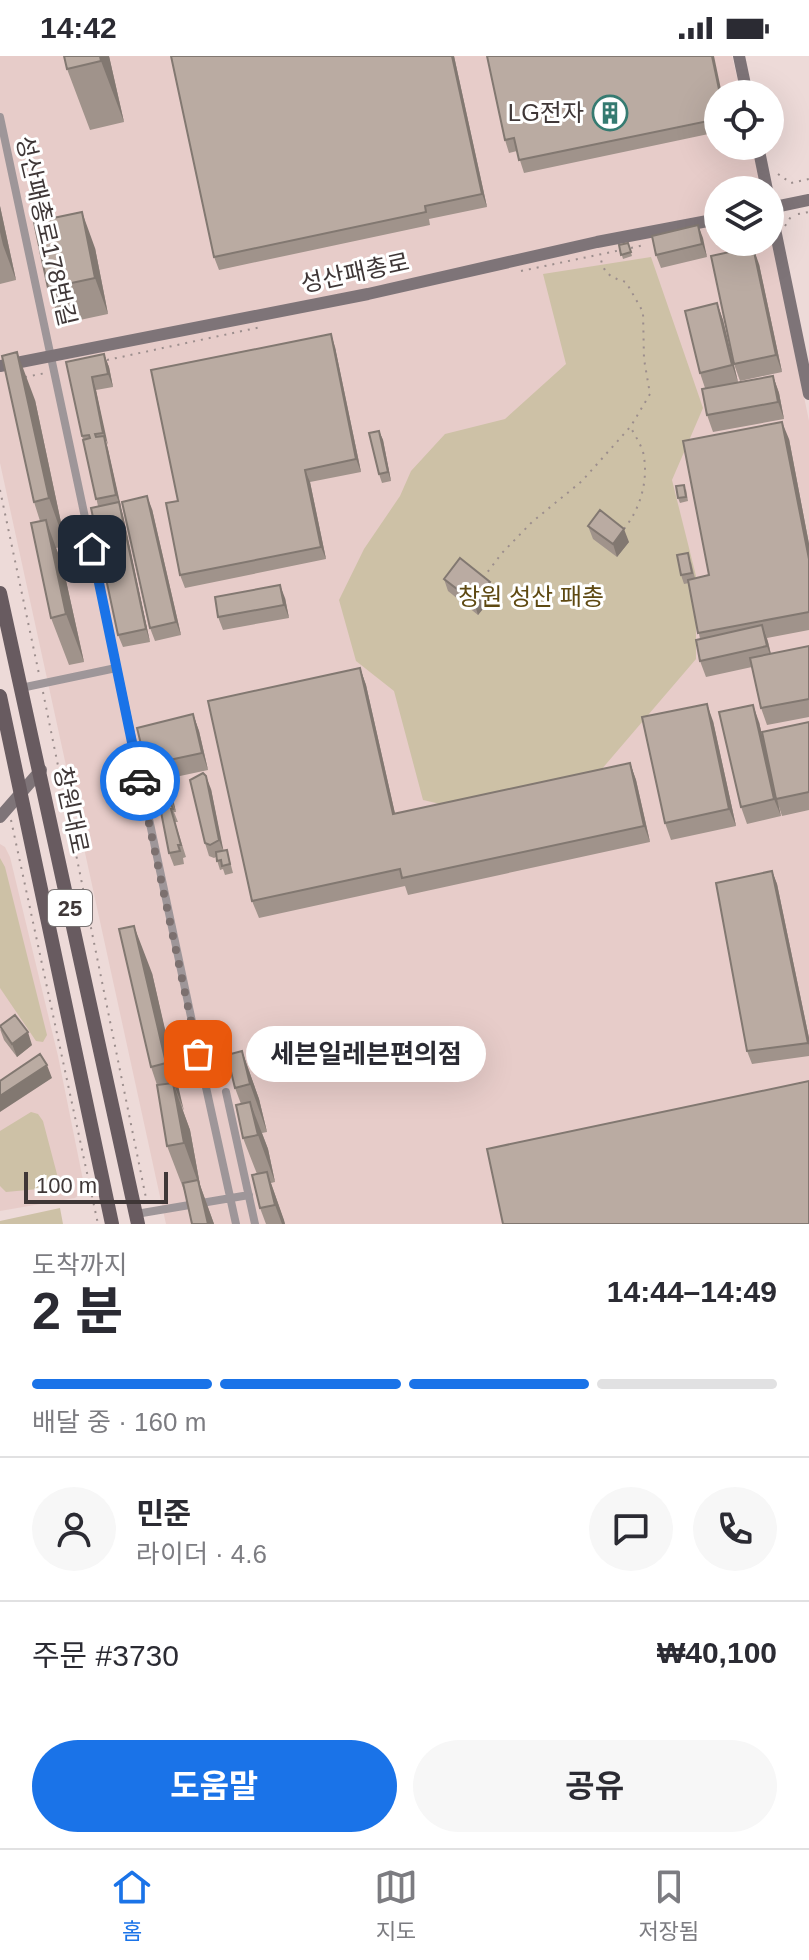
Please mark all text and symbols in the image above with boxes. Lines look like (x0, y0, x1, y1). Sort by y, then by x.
text: 14:42 (40, 11, 117, 44)
map controls (704, 80, 784, 256)
button: locate (704, 80, 784, 160)
building icon: LG전자 (591, 94, 629, 132)
place label: LG전자 (508, 99, 584, 126)
street label: 성산패총로178번길 (11, 133, 82, 329)
button: layers (704, 176, 784, 256)
street label: 성산패총로 (298, 248, 412, 297)
pin (58, 515, 126, 583)
icon: home (70, 527, 114, 571)
park label: 창원 성산 패총 (458, 583, 604, 610)
courier (100, 741, 180, 821)
icon: car (118, 759, 162, 803)
street label: 창원대로 (49, 764, 94, 856)
road number: 25 (48, 890, 92, 926)
pin (164, 1020, 232, 1088)
callout: 세븐일레븐편의점 (246, 1026, 486, 1082)
icon: bag (176, 1032, 220, 1076)
text: 세븐일레븐편의점 (270, 1039, 462, 1069)
scale bar (24, 1168, 168, 1204)
text: 100 m (36, 1173, 97, 1198)
text: 도착까지 (32, 1250, 128, 1280)
text: 14:44–14:49 (607, 1275, 777, 1308)
text: 2 분 (32, 1282, 123, 1340)
text: 배달 중 · 160 m (32, 1407, 206, 1437)
button: person (32, 1487, 116, 1571)
button: chat (589, 1487, 673, 1571)
button: phone (693, 1487, 777, 1571)
text: 민준 (136, 1497, 191, 1530)
text: 라이더 · 4.6 (136, 1539, 267, 1569)
text: ₩40,100 (657, 1636, 777, 1669)
text: 주문 #3730 (32, 1639, 179, 1672)
button: 도움말 (32, 1740, 397, 1832)
button: 공유 (413, 1740, 777, 1832)
tab: 홈 (110, 1865, 154, 1945)
tab: 지도 (374, 1865, 418, 1945)
tab: 저장됨 (638, 1865, 699, 1945)

